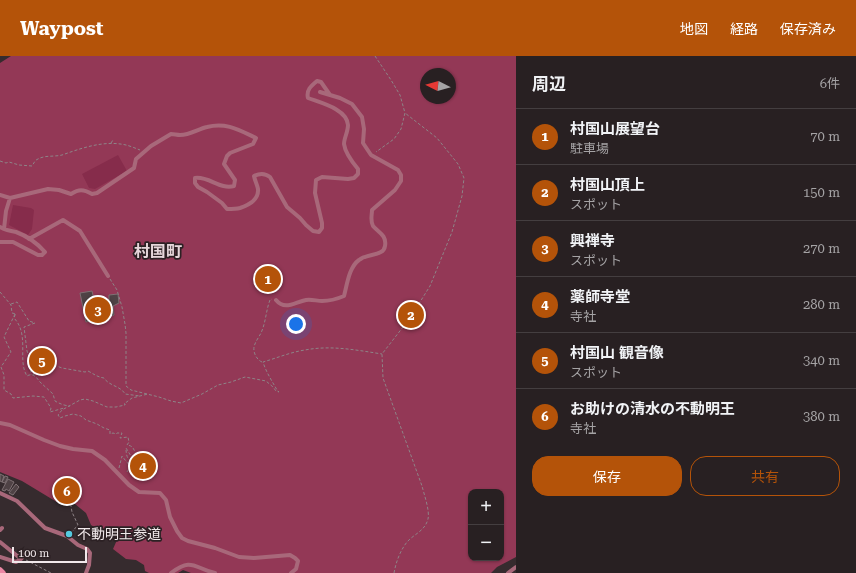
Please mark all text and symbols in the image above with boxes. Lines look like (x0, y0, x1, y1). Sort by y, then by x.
text: Waypost (20, 17, 103, 40)
text: 地図 (680, 21, 708, 37)
text: 経路 (730, 21, 758, 37)
text: 保存済み (780, 21, 836, 37)
north arrow (420, 68, 456, 104)
text: 周辺 (532, 74, 566, 94)
text: 6件 (820, 76, 840, 91)
text: 村国山展望台 (570, 120, 660, 138)
text: 1 (541, 129, 549, 144)
text: 70 m (810, 129, 840, 144)
text: 駐車場 (570, 141, 609, 156)
text: 村国山頂上 (570, 176, 645, 194)
text: 2 (541, 185, 549, 200)
text: 150 m (803, 185, 840, 200)
text: スポット (570, 197, 622, 212)
text: 興禅寺 (570, 232, 615, 250)
text: 3 (541, 241, 549, 256)
text: 270 m (803, 241, 840, 256)
district label: 村国町 (134, 242, 182, 261)
text: スポット (570, 253, 622, 268)
pin: 1 (255, 264, 281, 294)
text: 薬師寺堂 (570, 288, 630, 306)
pin: 3 (85, 295, 111, 325)
text: 4 (541, 297, 549, 312)
text: 280 m (803, 297, 840, 312)
pin: 2 (398, 300, 424, 330)
text: 寺社 (570, 309, 596, 324)
your location (286, 314, 306, 334)
text: 村国山 観音像 (570, 344, 664, 362)
pin: 5 (29, 346, 55, 376)
text: 5 (541, 353, 549, 368)
text: 340 m (803, 353, 840, 368)
text: スポット (570, 365, 622, 380)
text: お助けの清水の不動明王 (570, 400, 735, 418)
text: 6 (541, 409, 549, 424)
text: 380 m (803, 409, 840, 424)
text: 寺社 (570, 421, 596, 436)
pin: 4 (130, 451, 156, 481)
button: 保存 (532, 456, 682, 496)
button: 共有 (690, 456, 840, 496)
pin: 6 (54, 476, 80, 506)
map controls (468, 489, 504, 561)
button: + (468, 489, 504, 525)
button: − (468, 525, 504, 561)
place label: 不動明王参道 (77, 526, 161, 542)
marker: 不動明王参道 (64, 529, 74, 539)
scale bar (12, 545, 87, 564)
text: 100 m (18, 547, 49, 560)

